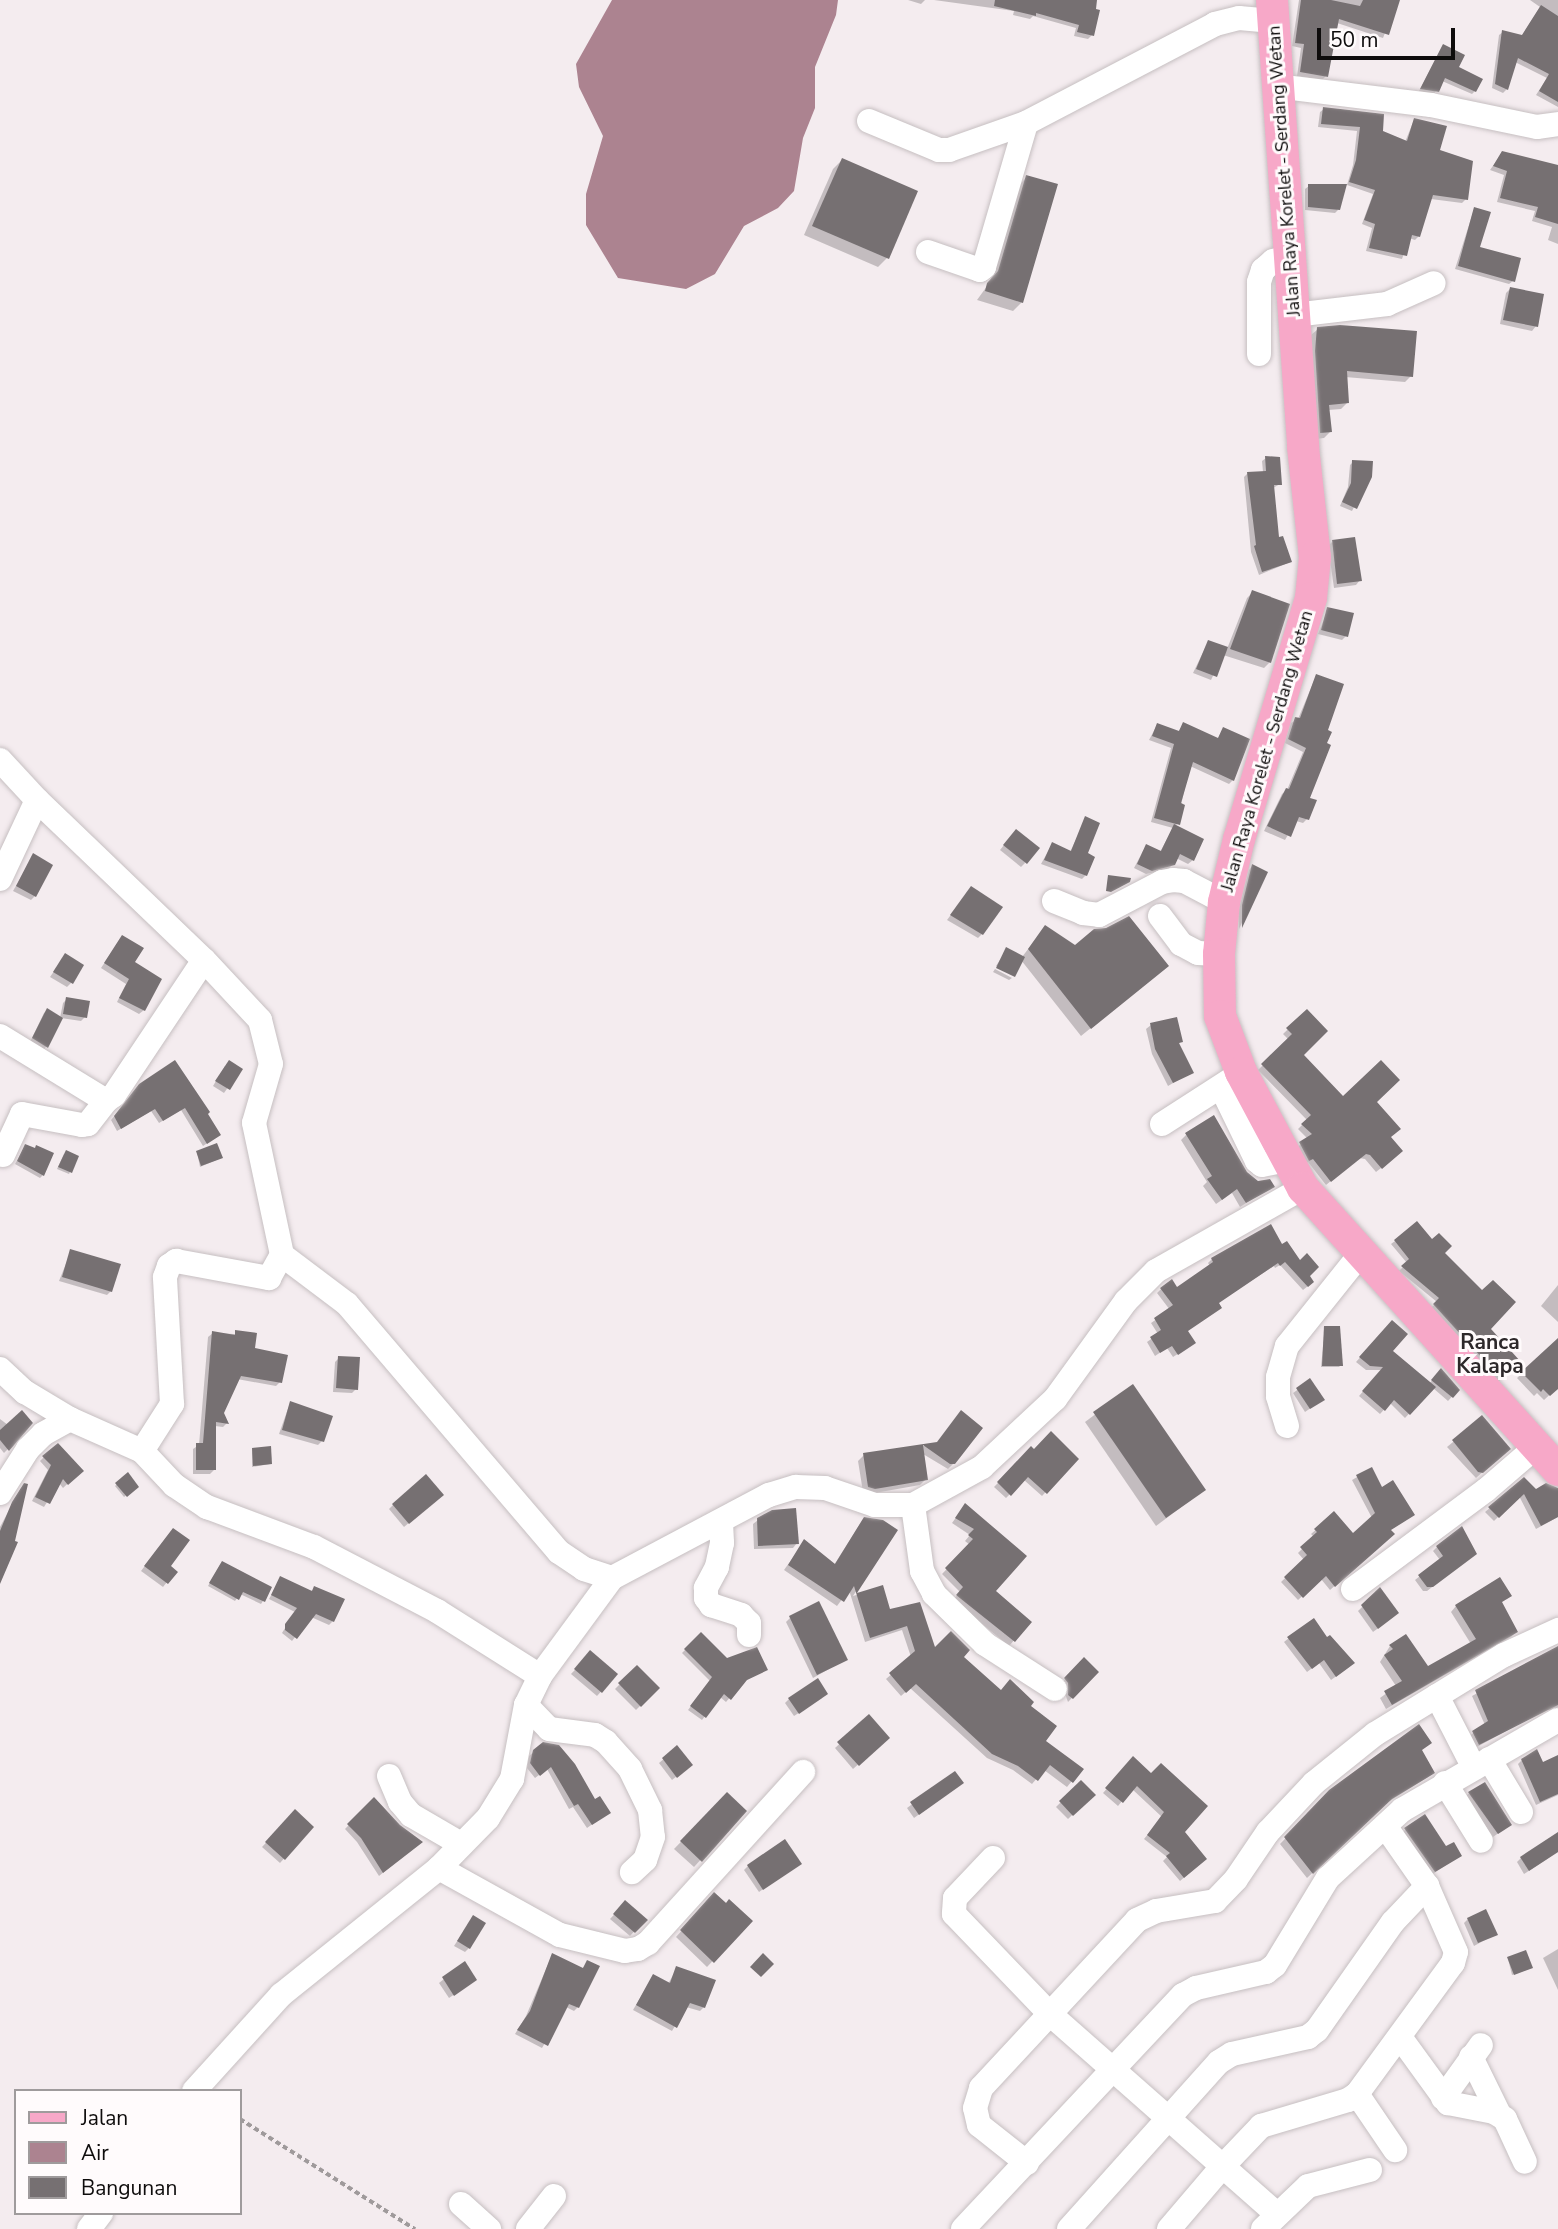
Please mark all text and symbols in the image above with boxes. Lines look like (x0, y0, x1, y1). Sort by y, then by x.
scale bar (1320, 14, 1458, 58)
street label: Jalan Raya Korelet - Serdang Wetan (1263, 25, 1305, 317)
text: 50 m (1330, 26, 1379, 54)
street label: Jalan Raya Korelet - Serdang Wetan (1216, 608, 1318, 894)
district label: Ranca Kalapa (1456, 1329, 1524, 1379)
legend (14, 2089, 242, 2215)
text: Jalan (81, 2104, 128, 2132)
text: Air (81, 2139, 109, 2167)
text: Bangunan (81, 2174, 177, 2202)

